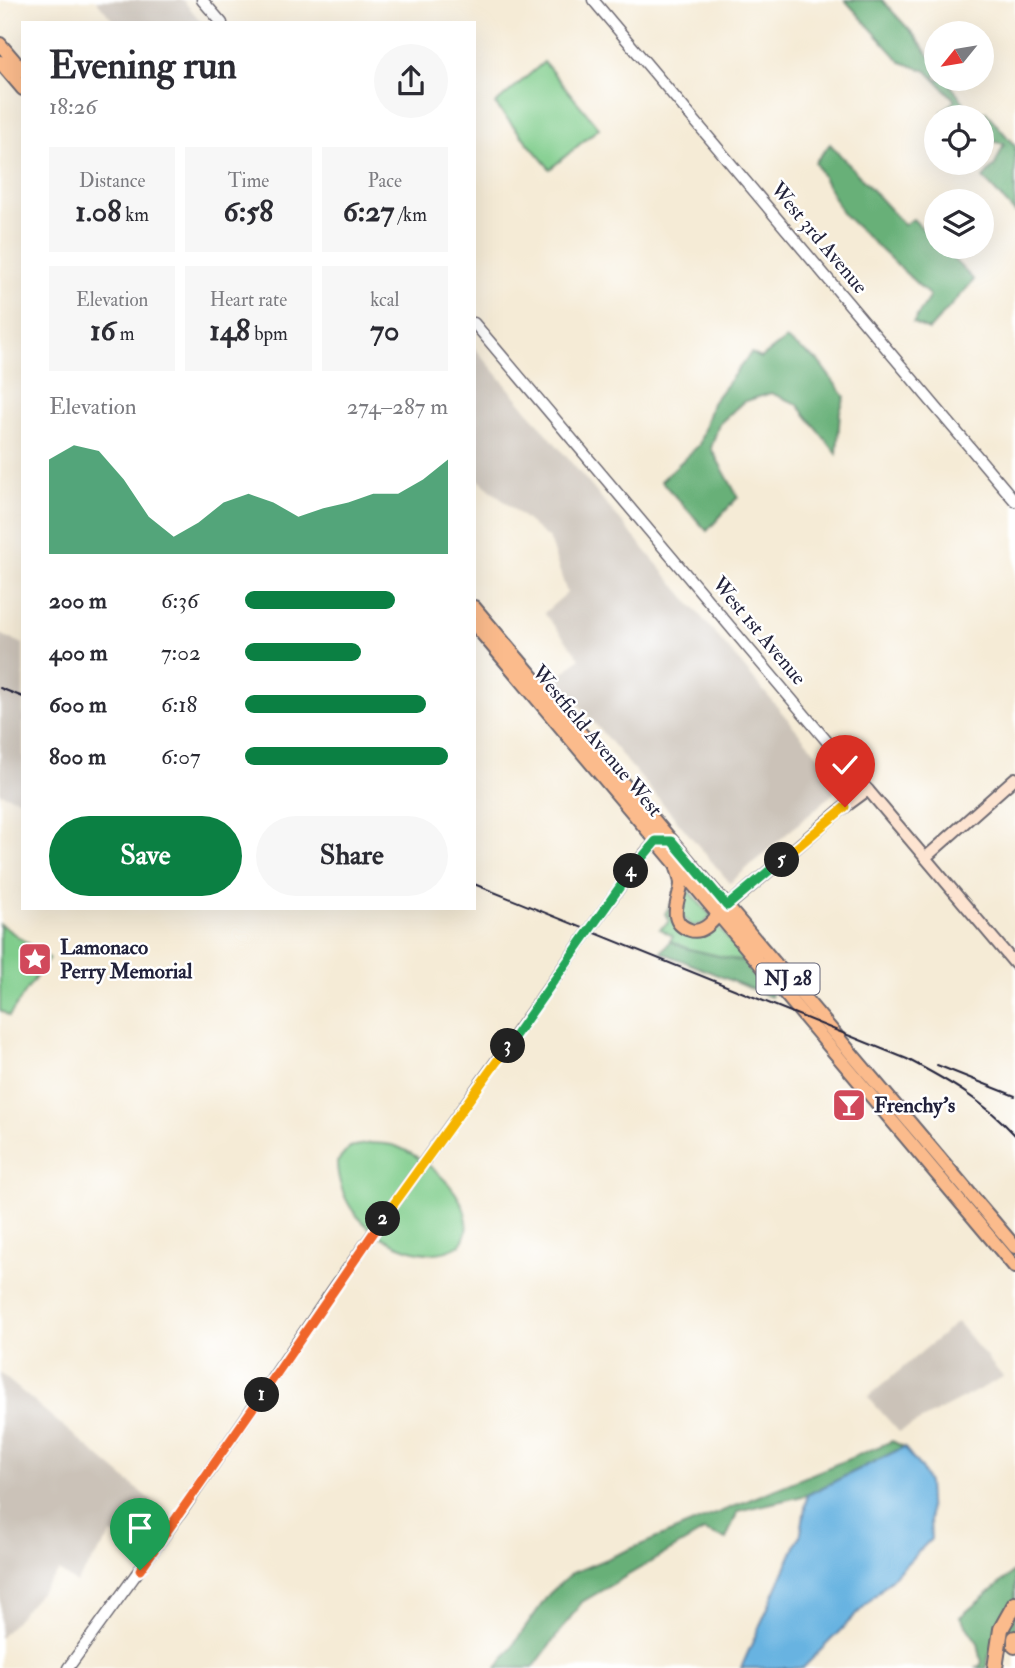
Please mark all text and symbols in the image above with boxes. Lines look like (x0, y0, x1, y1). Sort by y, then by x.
north arrow (924, 21, 994, 91)
map controls (924, 21, 994, 259)
text: Evening run (49, 42, 237, 90)
button: share (374, 44, 448, 118)
text: 18:26 (49, 92, 97, 121)
button: locate (924, 105, 994, 175)
text: Distance (79, 169, 145, 193)
text: Time (228, 169, 269, 193)
text: Pace (368, 169, 402, 193)
street label: West 3rd Avenue (764, 176, 874, 300)
button: layers (924, 189, 994, 259)
text: 1.08 (75, 193, 121, 230)
text: 6:58 (224, 193, 273, 230)
text: 6:27 (343, 193, 394, 230)
text: km (121, 203, 149, 227)
text: /km (394, 203, 427, 227)
text: Elevation (76, 288, 148, 312)
text: Heart rate (210, 288, 287, 312)
text: kcal (370, 288, 399, 312)
text: 16 (90, 312, 116, 349)
text: 148 (209, 312, 250, 349)
text: 70 (370, 312, 399, 349)
text: m (116, 322, 134, 346)
text: bpm (250, 322, 288, 346)
text: Elevation (49, 392, 137, 421)
text: 274–287 m (347, 392, 448, 421)
street label: West 1st Avenue (705, 570, 812, 691)
text: 200 m (49, 586, 107, 615)
text: 6:36 (161, 586, 199, 615)
text: 400 m (49, 638, 108, 667)
text: 7:02 (161, 638, 201, 667)
street label: Westfield Avenue West (525, 659, 669, 823)
text: 600 m (49, 690, 107, 719)
text: 6:18 (161, 690, 197, 719)
pin (815, 735, 875, 807)
text: 800 m (49, 742, 106, 771)
text: 6:07 (161, 742, 201, 771)
icon: check (826, 746, 864, 784)
button: Save (49, 816, 242, 896)
button: Share (256, 816, 448, 896)
pin: 5 (764, 842, 800, 878)
text: 5 (777, 847, 786, 871)
pin: 4 (614, 854, 648, 888)
text: 4 (625, 858, 636, 882)
place label: Lamonaco Perry Memorial (60, 934, 193, 985)
place icon: Lamonaco Perry Memorial (16, 940, 54, 978)
road number: NJ 28 (756, 964, 820, 995)
pin: 3 (490, 1028, 526, 1064)
text: 3 (504, 1033, 511, 1057)
bar icon: Frenchy's (830, 1086, 868, 1124)
place label: Frenchy's (874, 1092, 955, 1119)
pin: 2 (366, 1202, 400, 1236)
text: 2 (378, 1206, 387, 1230)
pin: 1 (244, 1378, 280, 1412)
text: 1 (258, 1382, 265, 1406)
pin (110, 1498, 170, 1570)
icon: arrive (121, 1509, 159, 1547)

